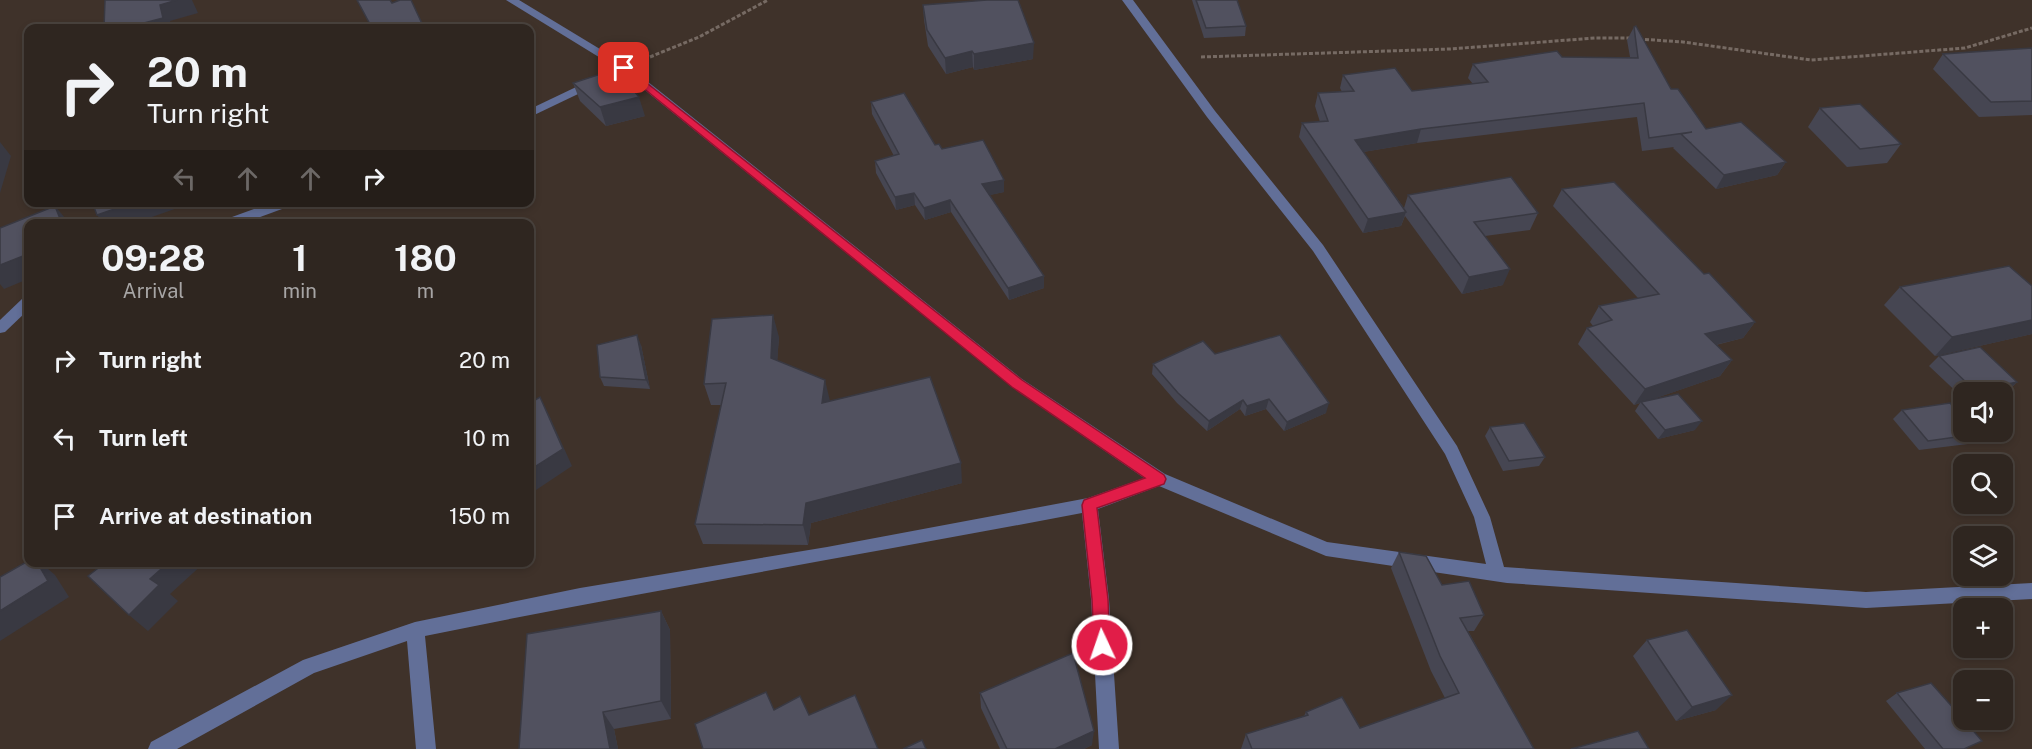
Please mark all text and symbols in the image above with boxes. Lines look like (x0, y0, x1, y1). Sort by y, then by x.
pin (598, 42, 649, 93)
text: 20 m (147, 47, 248, 96)
icon: right (48, 48, 126, 126)
icon: arrive (607, 51, 640, 84)
text: Turn right (147, 97, 270, 129)
icon: left (168, 162, 201, 195)
icon: ahead (231, 162, 264, 195)
icon: ahead (294, 162, 327, 195)
icon: right (357, 162, 390, 195)
text: 09:28 (101, 237, 206, 279)
text: 1 (292, 237, 308, 279)
text: 180 (394, 237, 457, 279)
text: Arrival (123, 279, 184, 303)
text: min (283, 279, 317, 303)
text: m (417, 279, 434, 303)
icon: right (48, 344, 81, 377)
text: Turn right (99, 347, 202, 373)
text: 20 m (459, 347, 510, 373)
map controls (1953, 382, 2013, 730)
button: sound (1953, 382, 2013, 442)
icon: left (48, 422, 81, 455)
text: Turn left (99, 425, 188, 451)
text: 10 m (463, 425, 510, 451)
button: search (1953, 454, 2013, 514)
icon: arrive (48, 500, 81, 533)
text: Arrive at destination (99, 503, 312, 529)
text: 150 m (449, 503, 510, 529)
button: layers (1953, 526, 2013, 586)
button: + (1953, 598, 2013, 658)
position arrow (1070, 613, 1134, 677)
button: − (1953, 670, 2013, 730)

